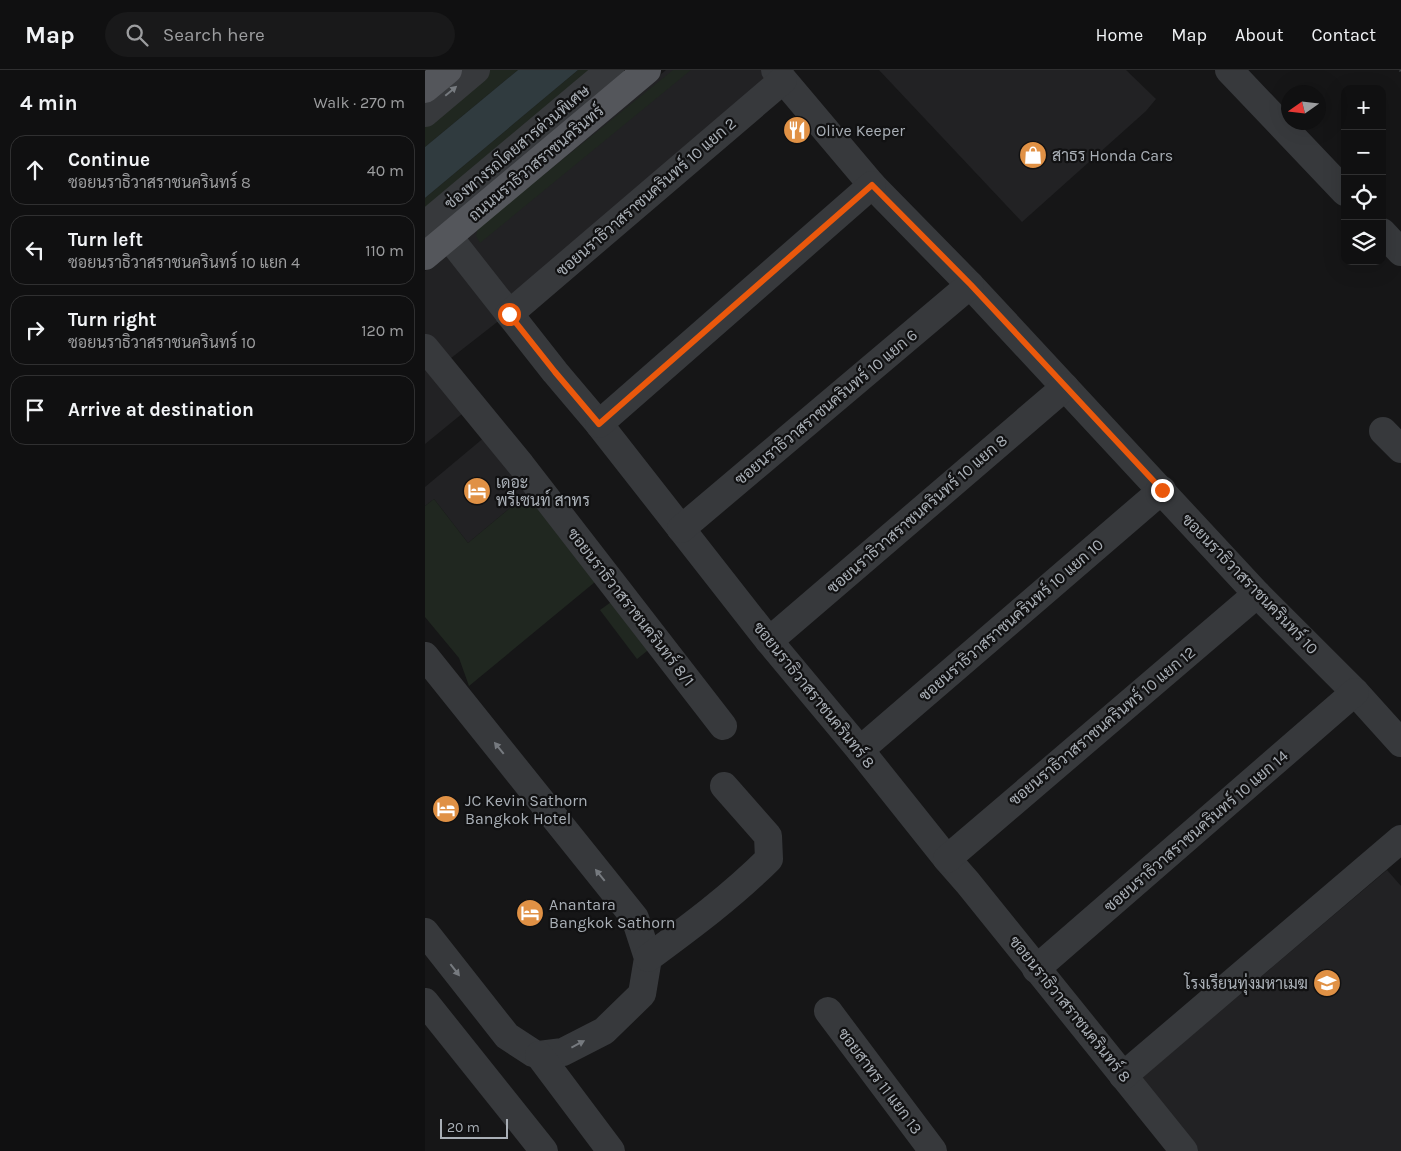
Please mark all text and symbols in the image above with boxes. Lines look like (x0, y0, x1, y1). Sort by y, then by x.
search box (105, 12, 455, 57)
text: Map (25, 21, 75, 49)
icon: search (123, 21, 151, 49)
text: Search here (163, 24, 265, 46)
text: Home (1095, 24, 1143, 46)
text: Map (1171, 24, 1207, 46)
text: About (1235, 24, 1284, 46)
text: Contact (1312, 24, 1376, 46)
street label: ช่องทางรถโดยสารด่วนพิเศษ (439, 79, 593, 213)
north arrow (1281, 85, 1326, 130)
map controls (1341, 85, 1386, 265)
button: + (1341, 85, 1386, 130)
one-way arrow (444, 86, 457, 97)
text: 4 min (20, 91, 78, 115)
text: Walk · 270 m (313, 93, 405, 112)
street label: ถนนนราธิวาสราชนครินทร์ (463, 98, 608, 225)
street label: ซอยนราธิวาสราชนครินทร์ 10 แยก 2 (550, 111, 740, 280)
restaurant icon: Olive Keeper (782, 115, 812, 145)
place label: Olive Keeper (816, 121, 905, 140)
button: − (1341, 130, 1386, 175)
shop icon: สาธร Honda Cars (1018, 140, 1048, 170)
place label: สาธร Honda Cars (1052, 146, 1173, 165)
text: Continue (68, 149, 150, 171)
icon: ahead (21, 156, 49, 184)
text: 40 m (367, 161, 404, 180)
text: ซอยนราธิวาสราชนครินทร์ 8 (68, 173, 251, 192)
button: locate (1341, 175, 1386, 220)
button: layers (1341, 220, 1386, 265)
text: Turn left (68, 229, 143, 251)
icon: left (21, 236, 49, 264)
text: 110 m (365, 241, 404, 260)
text: ซอยนราธิวาสราชนครินทร์ 10 แยก 4 (68, 253, 300, 272)
route start (498, 303, 521, 326)
text: Turn right (68, 309, 157, 331)
icon: right (21, 316, 49, 344)
text: 120 m (361, 321, 404, 340)
street label: ซอยนราธิวาสราชนครินทร์ 10 แยก 6 (729, 323, 921, 489)
text: ซอยนราธิวาสราชนครินทร์ 10 (68, 333, 256, 352)
icon: arrive (21, 396, 49, 424)
text: Arrive at destination (68, 399, 254, 421)
street label: ซอยนราธิวาสราชนครินทร์ 10 แยก 8 (821, 428, 1011, 598)
place label: เดอะ พรีเซนท์ สาทร (496, 473, 590, 510)
hotel icon: เดอะ พรีเซนท์ สาทร (462, 476, 492, 506)
route end (1151, 479, 1174, 502)
street label: ซอยนราธิวาสราชนครินทร์ 10 (1178, 508, 1324, 658)
street label: ซอยนราธิวาสราชนครินทร์ 8/1 (563, 522, 701, 690)
street label: ซอยนราธิวาสราชนครินทร์ 10 แยก 10 (913, 533, 1107, 705)
street label: ซอยนราธิวาสราชนครินทร์ 8 (749, 616, 881, 772)
street label: ซอยนราธิวาสราชนครินทร์ 10 แยก 12 (1003, 640, 1199, 810)
one-way arrow (493, 742, 504, 755)
street label: ซอยนราธิวาสราชนครินทร์ 10 แยก 14 (1098, 744, 1292, 916)
place label: JC Kevin Sathorn Bangkok Hotel (465, 791, 588, 828)
hotel icon: JC Kevin Sathorn Bangkok Hotel (431, 794, 461, 824)
one-way arrow (595, 869, 606, 882)
place label: Anantara Bangkok Sathorn (549, 895, 675, 932)
hotel icon: Anantara Bangkok Sathorn (515, 898, 545, 928)
street label: ซอยนราธิวาสราชนครินทร์ 8 (1005, 930, 1137, 1086)
one-way arrow (450, 963, 461, 976)
school or university icon: โรงเรียนทุ่งมหาเมฆ (1312, 968, 1342, 998)
place label: โรงเรียนทุ่งมหาเมฆ (1183, 972, 1308, 995)
street label: ซอยสาทร 11 แยก 13 (834, 1024, 926, 1138)
one-way arrow (571, 1040, 585, 1048)
scale bar (440, 1116, 507, 1139)
text: 20 m (447, 1119, 480, 1136)

